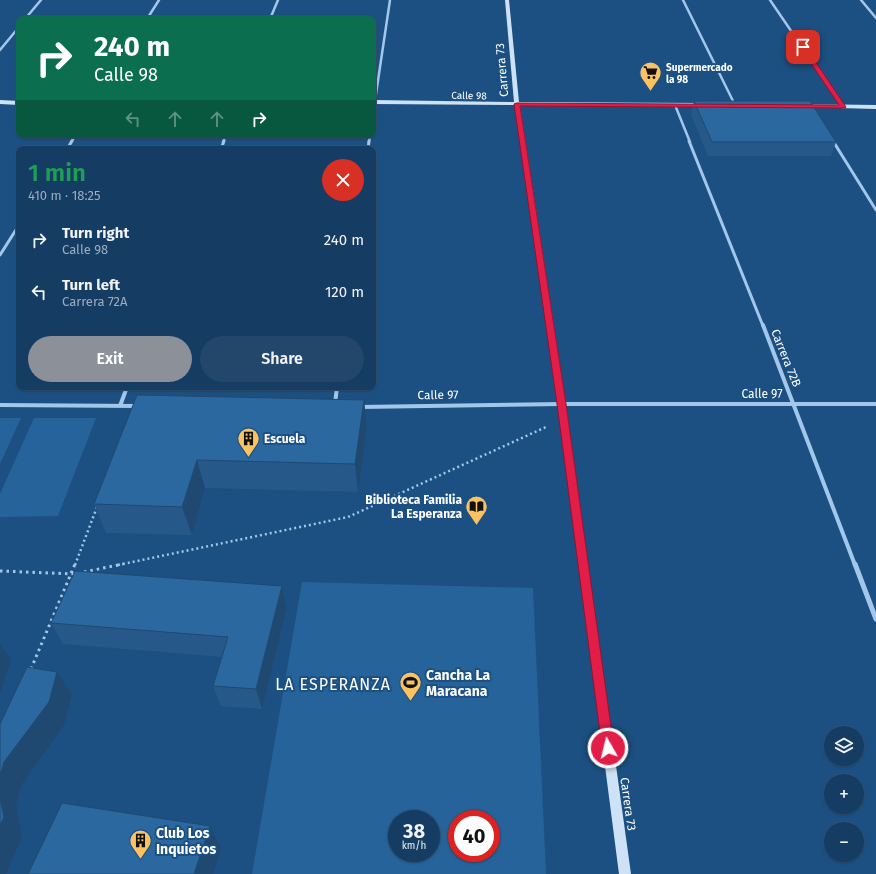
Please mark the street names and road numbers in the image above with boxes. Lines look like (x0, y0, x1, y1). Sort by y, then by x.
street label: Carrera 73 (493, 43, 511, 97)
street label: Calle 98 (451, 90, 487, 102)
street label: Carrera 72B (768, 327, 804, 389)
street label: Calle 97 (741, 387, 783, 401)
street label: Calle 97 (417, 388, 459, 402)
street label: Carrera 73 (617, 776, 639, 832)

